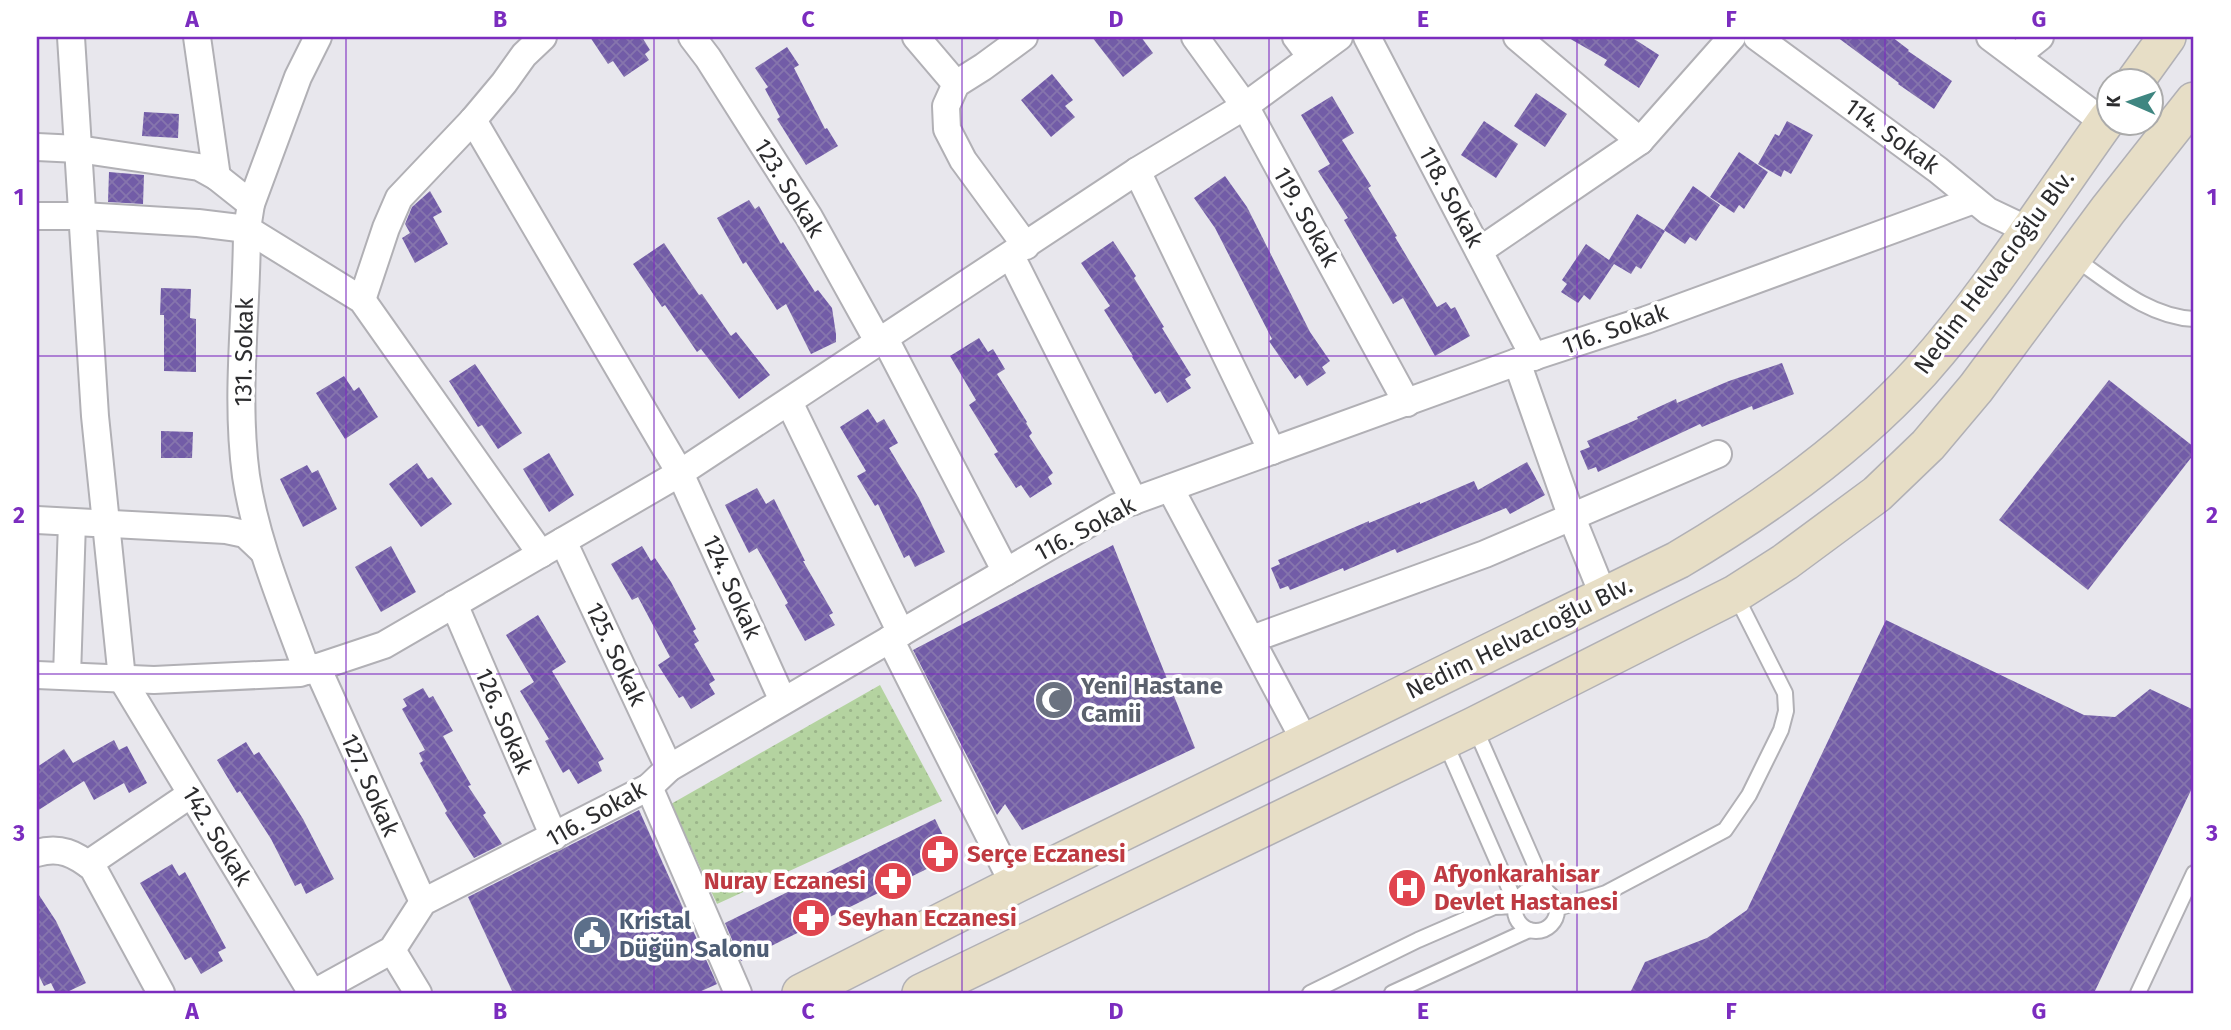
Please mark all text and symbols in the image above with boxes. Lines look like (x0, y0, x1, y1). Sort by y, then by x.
text: A (184, 5, 199, 33)
text: B (493, 5, 507, 33)
text: C (801, 5, 815, 33)
text: D (1109, 5, 1124, 33)
text: E (1417, 5, 1429, 33)
text: F (1725, 5, 1737, 33)
text: G (2032, 5, 2046, 33)
north arrow (2094, 66, 2164, 136)
street label: 114. Sokak (1839, 92, 1945, 180)
text: K (2102, 94, 2125, 108)
street label: 123. Sokak (748, 134, 831, 243)
street label: 118. Sokak (1413, 142, 1490, 253)
street label: 119. Sokak (1267, 162, 1345, 272)
street label: Nedim Helvacıoğlu Blv. (1908, 164, 2080, 380)
text: 1 (14, 183, 24, 211)
text: 1 (2207, 183, 2217, 211)
street label: 131. Sokak (229, 297, 259, 407)
street label: 116. Sokak (1559, 298, 1672, 360)
street label: 116. Sokak (1030, 491, 1141, 567)
text: 2 (13, 501, 25, 529)
text: 2 (2206, 501, 2218, 529)
street label: 124. Sokak (697, 531, 768, 644)
street label: Nedim Helvacıoğlu Blv. (1401, 571, 1637, 705)
street label: 125. Sokak (580, 598, 652, 711)
street label: 126. Sokak (469, 664, 539, 778)
place label: Yeni Hastane Camii (1080, 672, 1223, 728)
mosque icon: Yeni Hastane Camii (1033, 679, 1075, 721)
street label: 127. Sokak (335, 729, 405, 841)
street label: 116. Sokak (541, 775, 651, 853)
street label: 142. Sokak (176, 781, 258, 891)
text: 3 (12, 819, 25, 847)
text: 3 (2205, 819, 2218, 847)
pharmacy icon: Serçe Eczanesi (919, 833, 961, 875)
place label: Serçe Eczanesi (967, 840, 1126, 869)
pharmacy icon: Nuray Eczanesi (872, 860, 914, 902)
place label: Afyonkarahisar Devlet Hastanesi (1433, 860, 1618, 916)
place label: Nuray Eczanesi (704, 867, 866, 895)
hospital icon: Afyonkarahisar Devlet Hastanesi (1386, 867, 1428, 909)
pharmacy icon: Seyhan Eczanesi (790, 897, 832, 939)
place label: Seyhan Eczanesi (838, 904, 1017, 932)
place label: Kristal Düğün Salonu (619, 907, 770, 963)
public building icon: Kristal Düğün Salonu (571, 914, 613, 956)
text: A (184, 997, 199, 1025)
text: B (493, 997, 507, 1025)
text: C (801, 997, 815, 1025)
text: D (1109, 997, 1124, 1025)
text: E (1417, 997, 1429, 1025)
text: F (1725, 997, 1737, 1025)
text: G (2032, 997, 2046, 1025)

